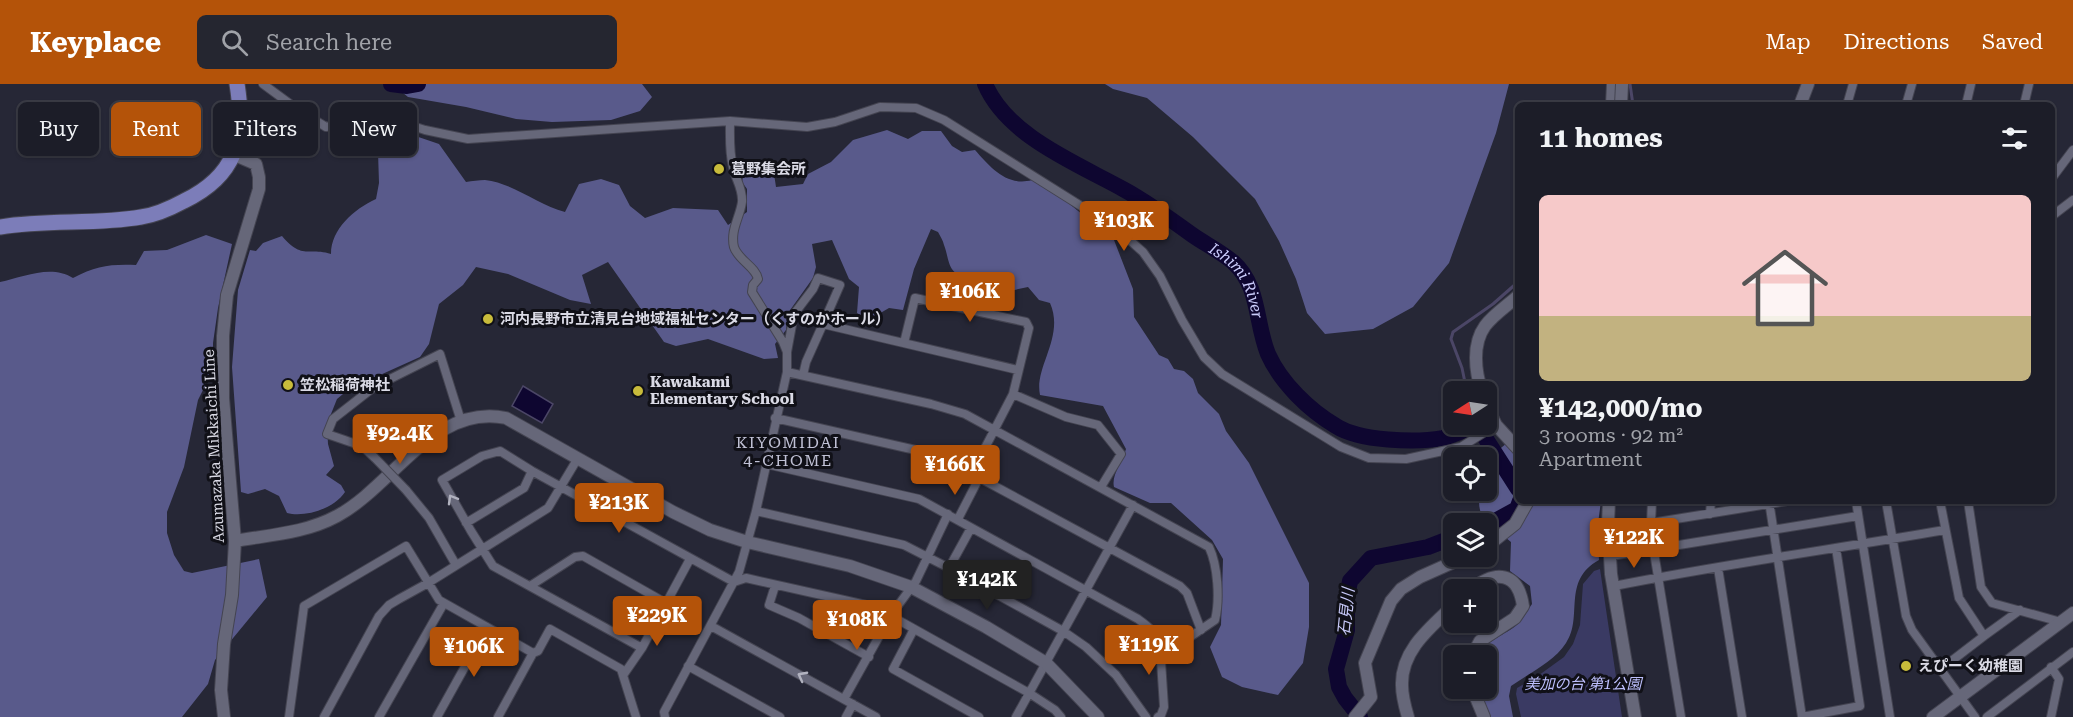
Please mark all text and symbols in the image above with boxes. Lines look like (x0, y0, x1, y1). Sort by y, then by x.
search box (197, 15, 617, 69)
text: Keyplace (30, 26, 161, 59)
icon: search (218, 26, 251, 59)
text: Search here (266, 30, 392, 55)
text: Map (1766, 30, 1810, 54)
text: Directions (1843, 30, 1949, 54)
text: Saved (1982, 30, 2043, 54)
chip: Buy (18, 102, 99, 156)
chip: Rent (111, 102, 201, 156)
chip: Filters (213, 102, 318, 156)
chip: New (330, 102, 417, 156)
icon: filters (1998, 122, 2031, 155)
text: 11 homes (1539, 123, 1663, 153)
place label: 葛野集会所 (731, 160, 806, 178)
marker: 葛野集会所 (712, 162, 726, 176)
pin: ¥103K (1082, 201, 1166, 252)
text: ¥103K (1094, 208, 1154, 232)
icon: home (1731, 234, 1839, 342)
water label: Ishimi River (1205, 238, 1268, 320)
pin: ¥106K (928, 272, 1012, 323)
text: ¥106K (940, 279, 1000, 303)
place label: 河内長野市立清見台地域福祉センター（くすのかホール） (500, 310, 890, 328)
marker: 河内長野市立清見台地域福祉センター（くすのかホール） (481, 312, 495, 326)
street label: Azumazaka Mikkaichi Line (200, 349, 228, 543)
place label: Kawakami Elementary School (650, 373, 794, 408)
place label: 笠松稲荷神社 (300, 376, 390, 394)
marker: 笠松稲荷神社 (281, 378, 295, 392)
north arrow (1443, 381, 1497, 435)
map controls (1443, 381, 1497, 699)
marker: Kawakami Elementary School (631, 384, 645, 398)
text: ¥142,000/mo (1539, 393, 1703, 423)
pin: ¥92.4K (351, 414, 449, 465)
text: ¥92.4K (367, 421, 433, 445)
text: 3 rooms · 92 m² (1539, 423, 1683, 447)
district label: KIYOMIDAI 4-CHOME (736, 433, 840, 470)
pin: ¥166K (913, 445, 997, 496)
button: locate (1443, 447, 1497, 501)
text: Apartment (1539, 447, 1642, 471)
text: ¥166K (925, 452, 985, 476)
pin: ¥213K (577, 483, 661, 534)
text: ¥213K (589, 490, 649, 514)
one-way arrow (448, 495, 460, 505)
button: layers (1443, 513, 1497, 567)
pin: ¥122K (1592, 518, 1676, 569)
text: ¥122K (1604, 525, 1664, 549)
pin: ¥142K (945, 560, 1029, 611)
text: ¥142K (957, 567, 1017, 591)
button: + (1443, 579, 1497, 633)
water label: 石見川 (1334, 585, 1358, 637)
pin: ¥229K (615, 596, 699, 647)
pin: ¥108K (815, 600, 899, 651)
text: ¥229K (627, 603, 687, 627)
text: ¥108K (827, 607, 887, 631)
pin: ¥119K (1107, 625, 1191, 676)
pin: ¥106K (432, 627, 516, 678)
text: ¥119K (1119, 632, 1179, 656)
text: ¥106K (444, 634, 504, 658)
button: − (1443, 645, 1497, 699)
place label: えぴーく幼稚園 (1918, 657, 2023, 675)
marker: えぴーく幼稚園 (1899, 659, 1913, 673)
one-way arrow (798, 672, 808, 683)
park label: 美加の台 第1公園 (1524, 675, 1644, 693)

